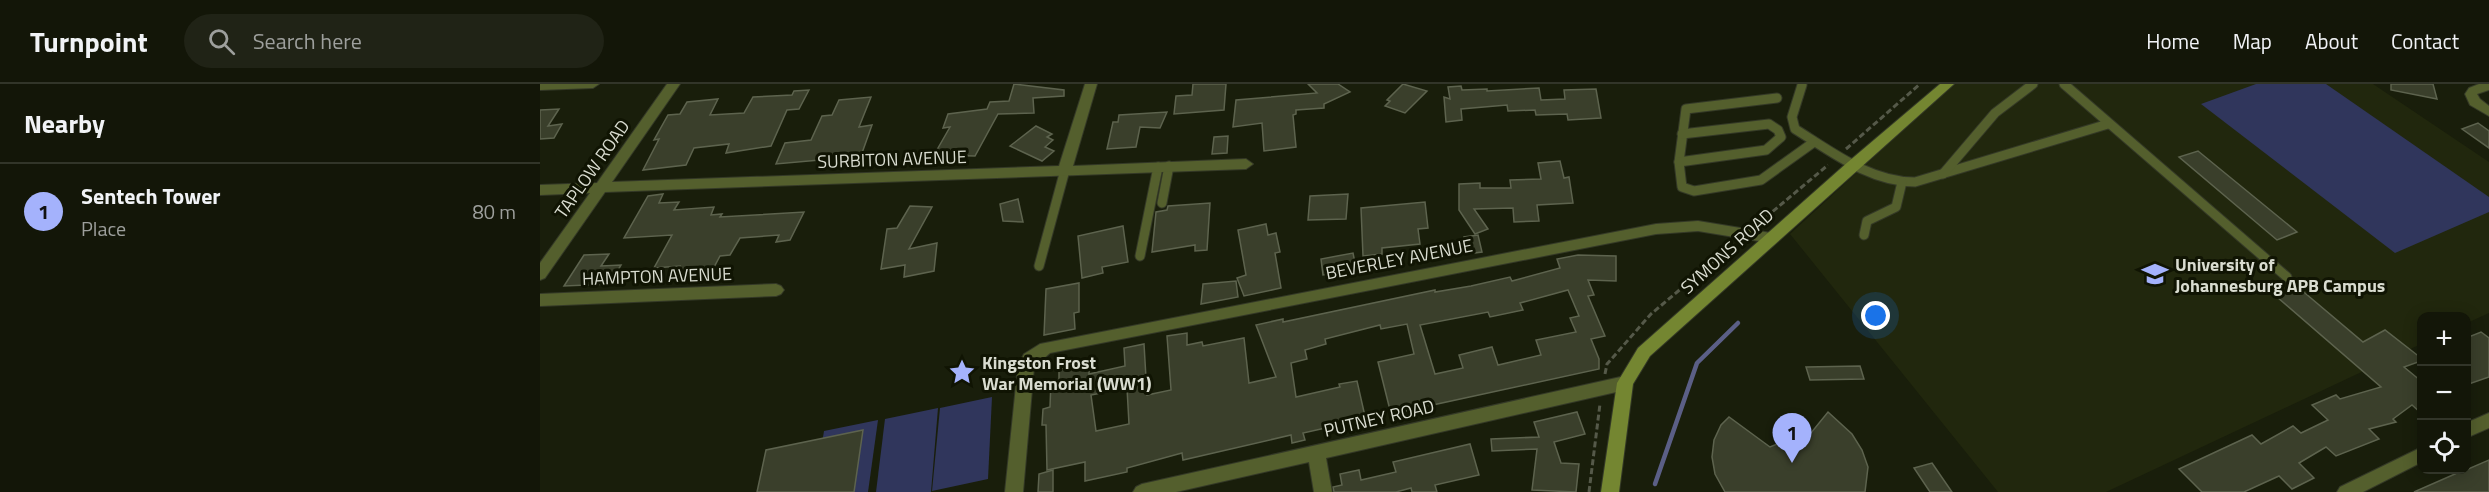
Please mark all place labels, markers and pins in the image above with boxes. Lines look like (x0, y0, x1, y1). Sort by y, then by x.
place label: University of Johannesburg APB Campus (2175, 251, 2385, 299)
school or university icon: University of Johannesburg APB Campus (2140, 259, 2170, 289)
place label: Kingston Frost War Memorial (WW1) (982, 349, 1152, 397)
place icon: Kingston Frost War Memorial (WW1) (947, 357, 977, 387)
pin: 1 (1772, 414, 1812, 463)

